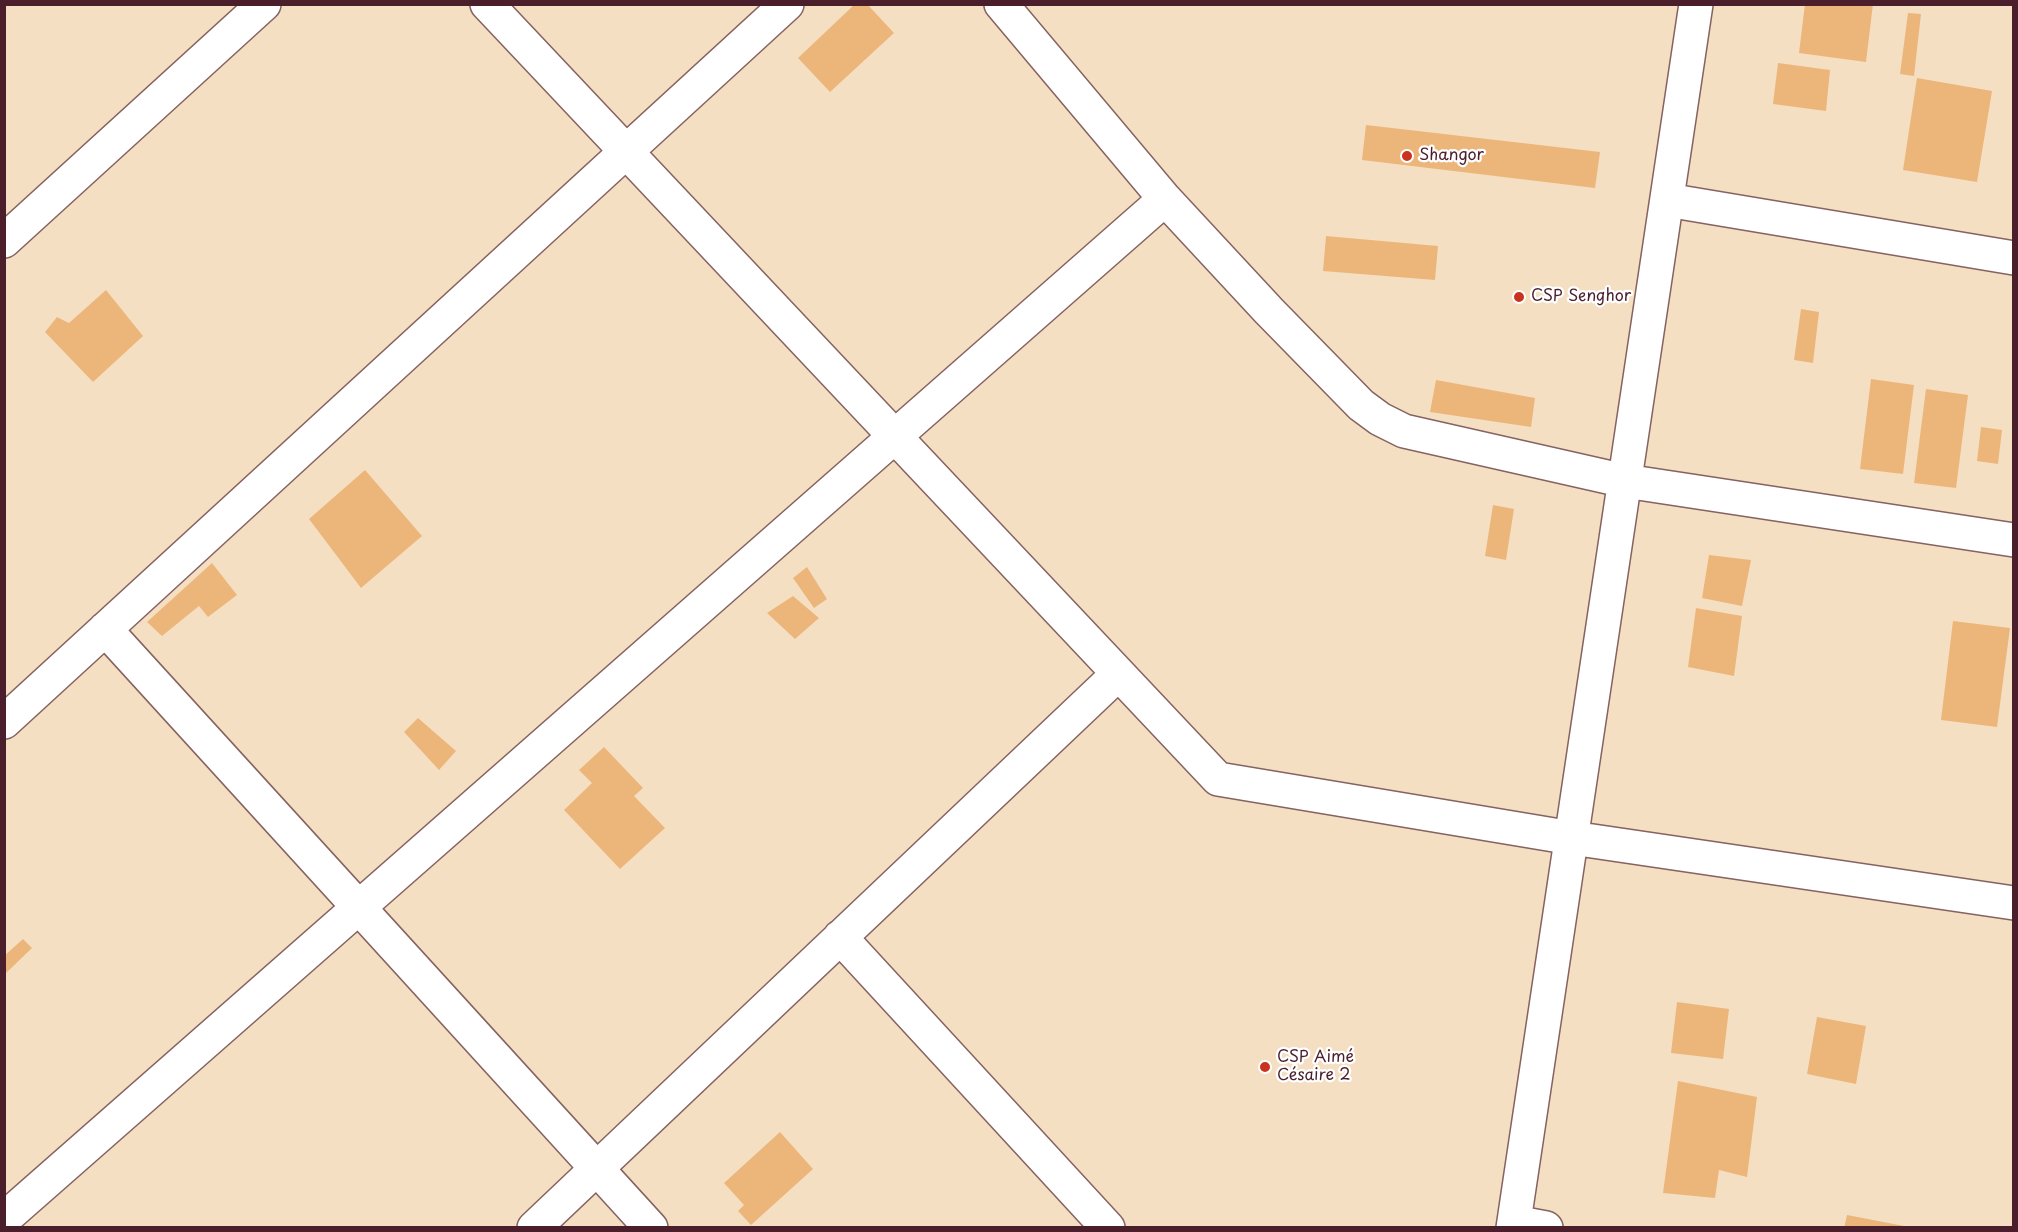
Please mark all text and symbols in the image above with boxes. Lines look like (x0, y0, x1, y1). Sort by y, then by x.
place label: Shangor (1419, 146, 1484, 166)
marker: Shangor (1400, 149, 1414, 163)
place label: CSP Senghor (1531, 287, 1631, 307)
marker: CSP Senghor (1512, 290, 1526, 304)
place label: CSP Aimé Césaire 2 (1277, 1048, 1354, 1086)
marker: CSP Aimé Césaire 2 (1258, 1060, 1272, 1074)

